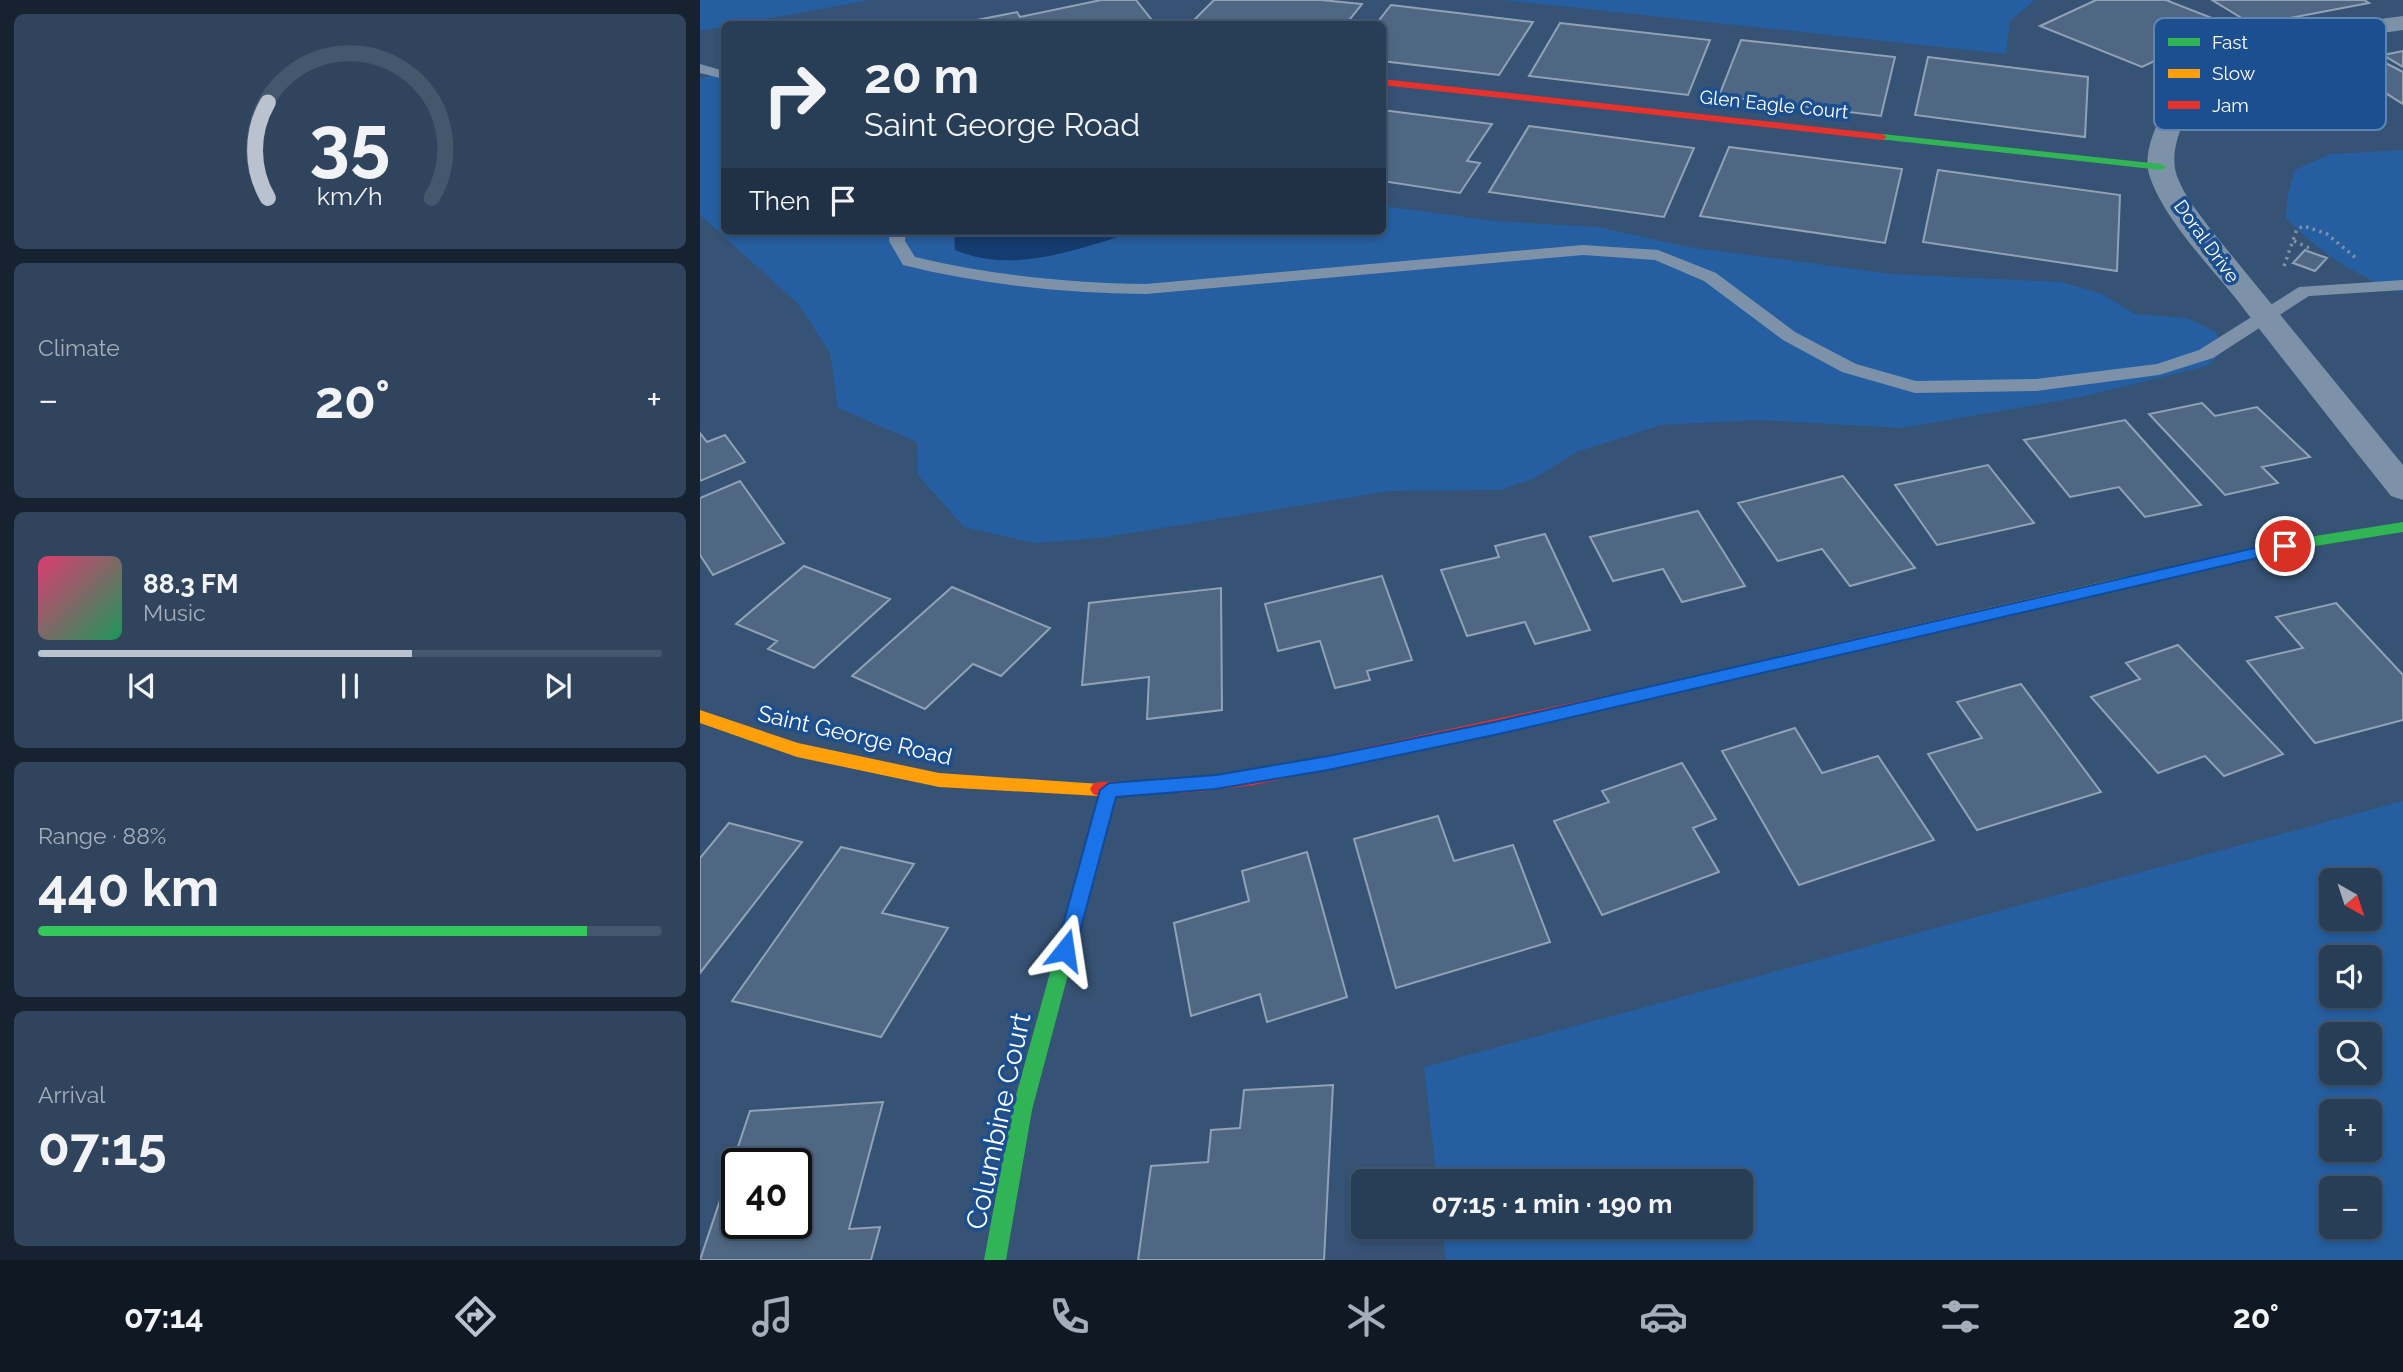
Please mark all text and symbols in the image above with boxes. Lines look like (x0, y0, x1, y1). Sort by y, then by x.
legend (2154, 18, 2386, 130)
text: Fast (2212, 31, 2248, 53)
text: 20 m (864, 47, 979, 104)
icon: right (749, 49, 840, 140)
text: Slow (2212, 62, 2256, 84)
street label: Glen Eagle Court (1699, 85, 1850, 123)
text: Jam (2212, 94, 2249, 116)
text: 35 (310, 100, 390, 185)
text: Saint George Road (864, 106, 1140, 143)
text: km/h (317, 180, 383, 210)
icon: arrive (824, 182, 862, 220)
text: Then (749, 186, 810, 216)
street label: Doral Drive (2170, 195, 2244, 287)
text: Climate (38, 334, 120, 361)
text: 20° (315, 369, 390, 430)
text: − (38, 377, 58, 422)
text: + (646, 377, 662, 422)
pin (2255, 516, 2315, 576)
icon: arrive (2266, 527, 2304, 565)
text: 88.3 FM (143, 569, 238, 599)
text: Music (143, 599, 206, 626)
icon: previous (123, 667, 161, 705)
icon: pause (331, 667, 369, 705)
icon: next (539, 667, 577, 705)
street label: Saint George Road (755, 699, 955, 770)
text: Range · 88% (38, 822, 166, 849)
text: 440 km (38, 857, 219, 918)
north arrow (2319, 868, 2382, 931)
map controls (2319, 868, 2382, 1239)
position arrow (1028, 913, 1102, 987)
button: sound (2319, 945, 2382, 1008)
street label: Columbine Court (959, 1009, 1038, 1233)
button: search (2319, 1022, 2382, 1085)
text: Arrival (38, 1081, 105, 1108)
button: + (2319, 1099, 2382, 1162)
text: 07:15 (38, 1116, 166, 1177)
speed limit sign: 40 (721, 1148, 812, 1239)
button: − (2319, 1176, 2382, 1239)
text: 07:15 · 1 min · 190 m (1431, 1189, 1673, 1219)
icon: directions (451, 1292, 500, 1341)
icon: music (748, 1292, 797, 1341)
icon: phone (1045, 1292, 1094, 1341)
icon: climate (1342, 1292, 1391, 1341)
icon: car (1639, 1292, 1688, 1341)
icon: filters (1936, 1292, 1985, 1341)
text: 07:14 (124, 1298, 204, 1335)
text: 20° (2233, 1298, 2279, 1335)

